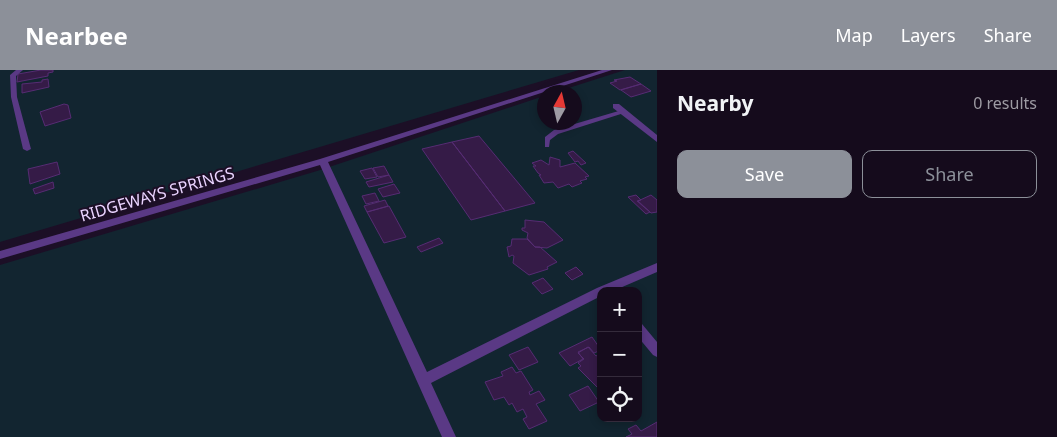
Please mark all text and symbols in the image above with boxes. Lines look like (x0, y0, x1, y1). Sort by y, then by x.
text: Nearbee (25, 19, 128, 52)
text: Map (835, 23, 873, 47)
text: Layers (901, 23, 956, 47)
text: Share (984, 23, 1032, 47)
north arrow (537, 85, 582, 130)
text: Nearby (677, 89, 753, 117)
text: 0 results (973, 92, 1037, 114)
button: Save (677, 150, 852, 198)
button: Share (862, 150, 1037, 198)
street label: RIDGEWAYS SPRINGS (77, 161, 237, 227)
map controls (597, 287, 642, 422)
button: + (597, 287, 642, 332)
button: − (597, 332, 642, 377)
button: locate (597, 377, 642, 422)

